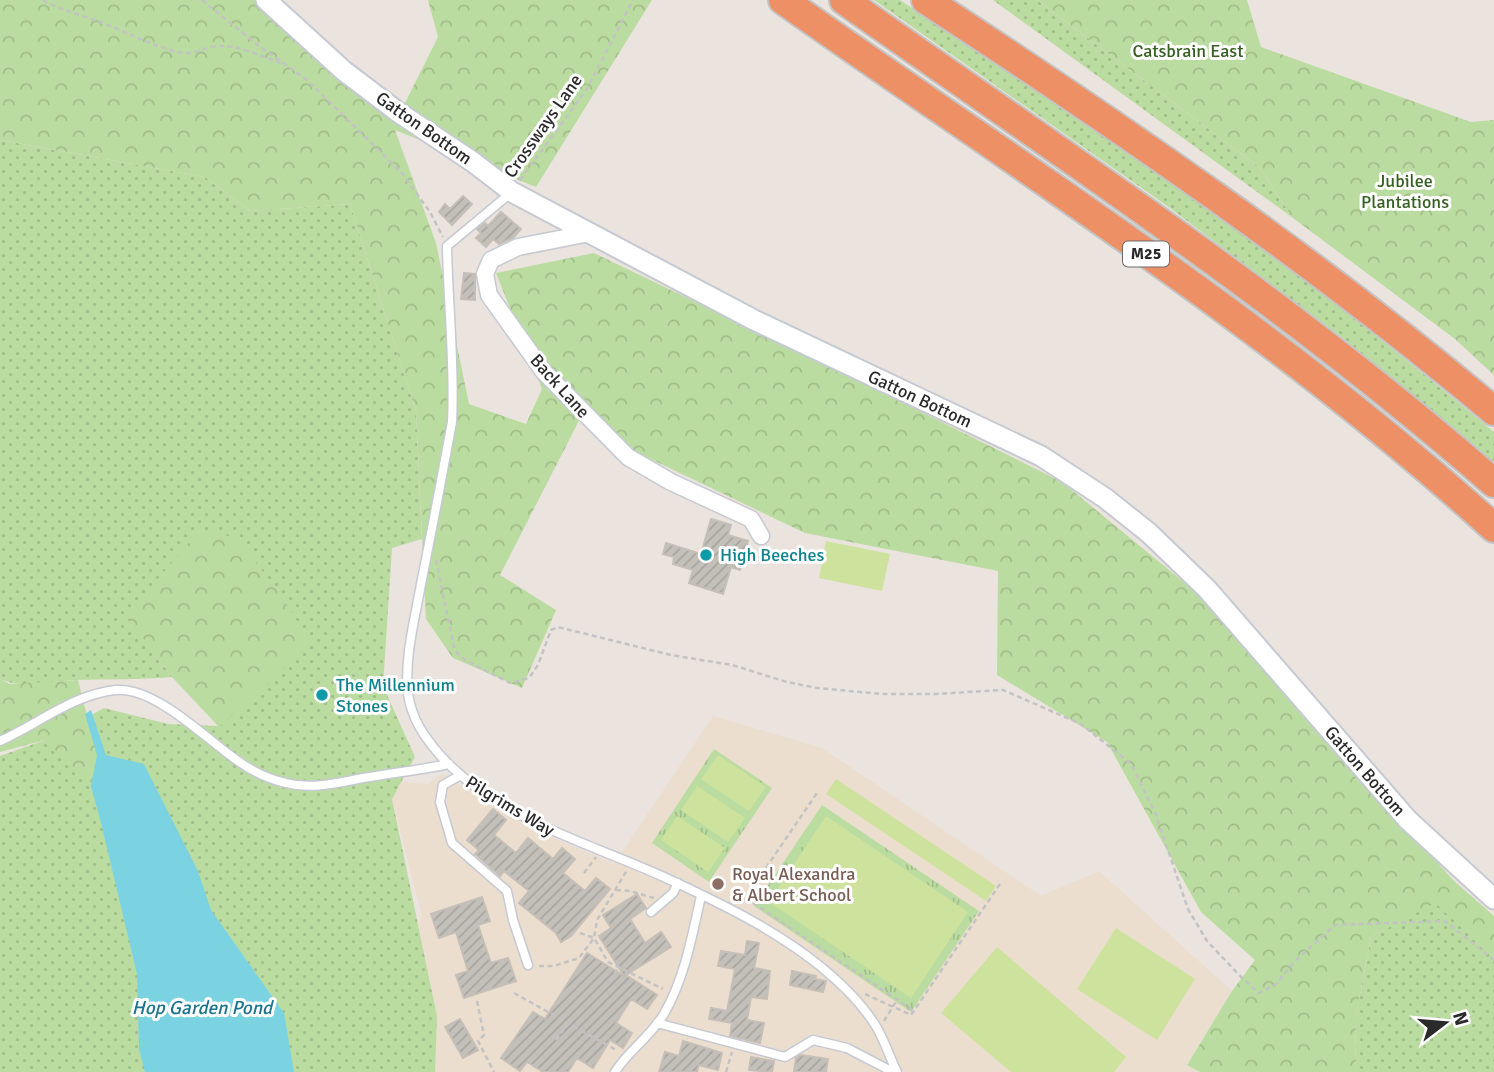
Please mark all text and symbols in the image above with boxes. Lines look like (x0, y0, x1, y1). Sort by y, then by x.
park label: Catsbrain East (1132, 40, 1244, 62)
street label: Crossways Lane (499, 70, 587, 182)
street label: Gatton Bottom (372, 87, 476, 169)
park label: Jubilee Plantations (1361, 170, 1449, 213)
road number: M25 (1123, 242, 1169, 266)
street label: Back Lane (526, 349, 594, 423)
street label: Gatton Bottom (864, 365, 976, 433)
place label: High Beeches (720, 544, 824, 566)
marker: High Beeches (698, 547, 714, 563)
place label: The Millennium Stones (336, 674, 455, 717)
marker: The Millennium Stones (314, 687, 330, 703)
street label: Gatton Bottom (1320, 721, 1410, 821)
street label: Pilgrims Way (462, 771, 559, 841)
place label: Royal Alexandra & Albert School (732, 863, 855, 906)
marker: Royal Alexandra & Albert School (710, 876, 726, 892)
north arrow (1410, 988, 1480, 1058)
water label: Hop Garden Pond (132, 996, 274, 1020)
text: N (1447, 1009, 1474, 1028)

